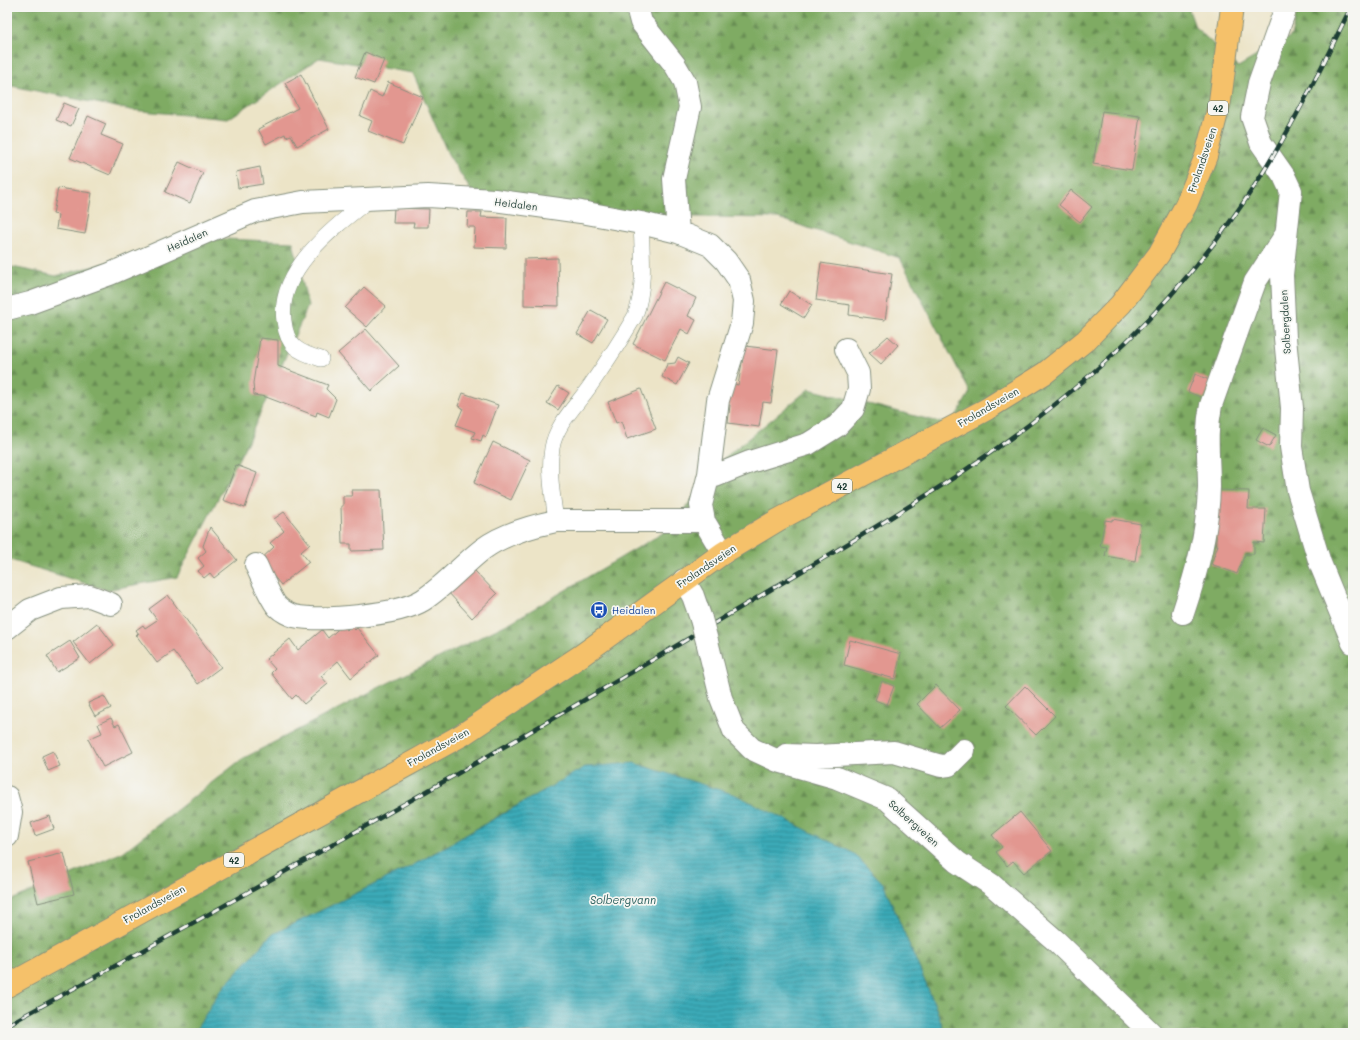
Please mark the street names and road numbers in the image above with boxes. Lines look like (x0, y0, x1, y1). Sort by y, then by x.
road number: 42 (1208, 101, 1228, 115)
street label: Frolandsveien (1184, 125, 1220, 195)
street label: Heidalen (494, 194, 538, 214)
street label: Heidalen (164, 225, 210, 255)
street label: Solbergdalen (1276, 290, 1294, 354)
street label: Frolandsveien (955, 384, 1021, 430)
road number: 42 (832, 479, 852, 493)
street label: Frolandsveien (674, 541, 738, 591)
street label: Frolandsveien (405, 724, 471, 770)
street label: Solbergveien (886, 796, 942, 850)
road number: 42 (224, 853, 244, 867)
street label: Frolandsveien (121, 881, 187, 927)

